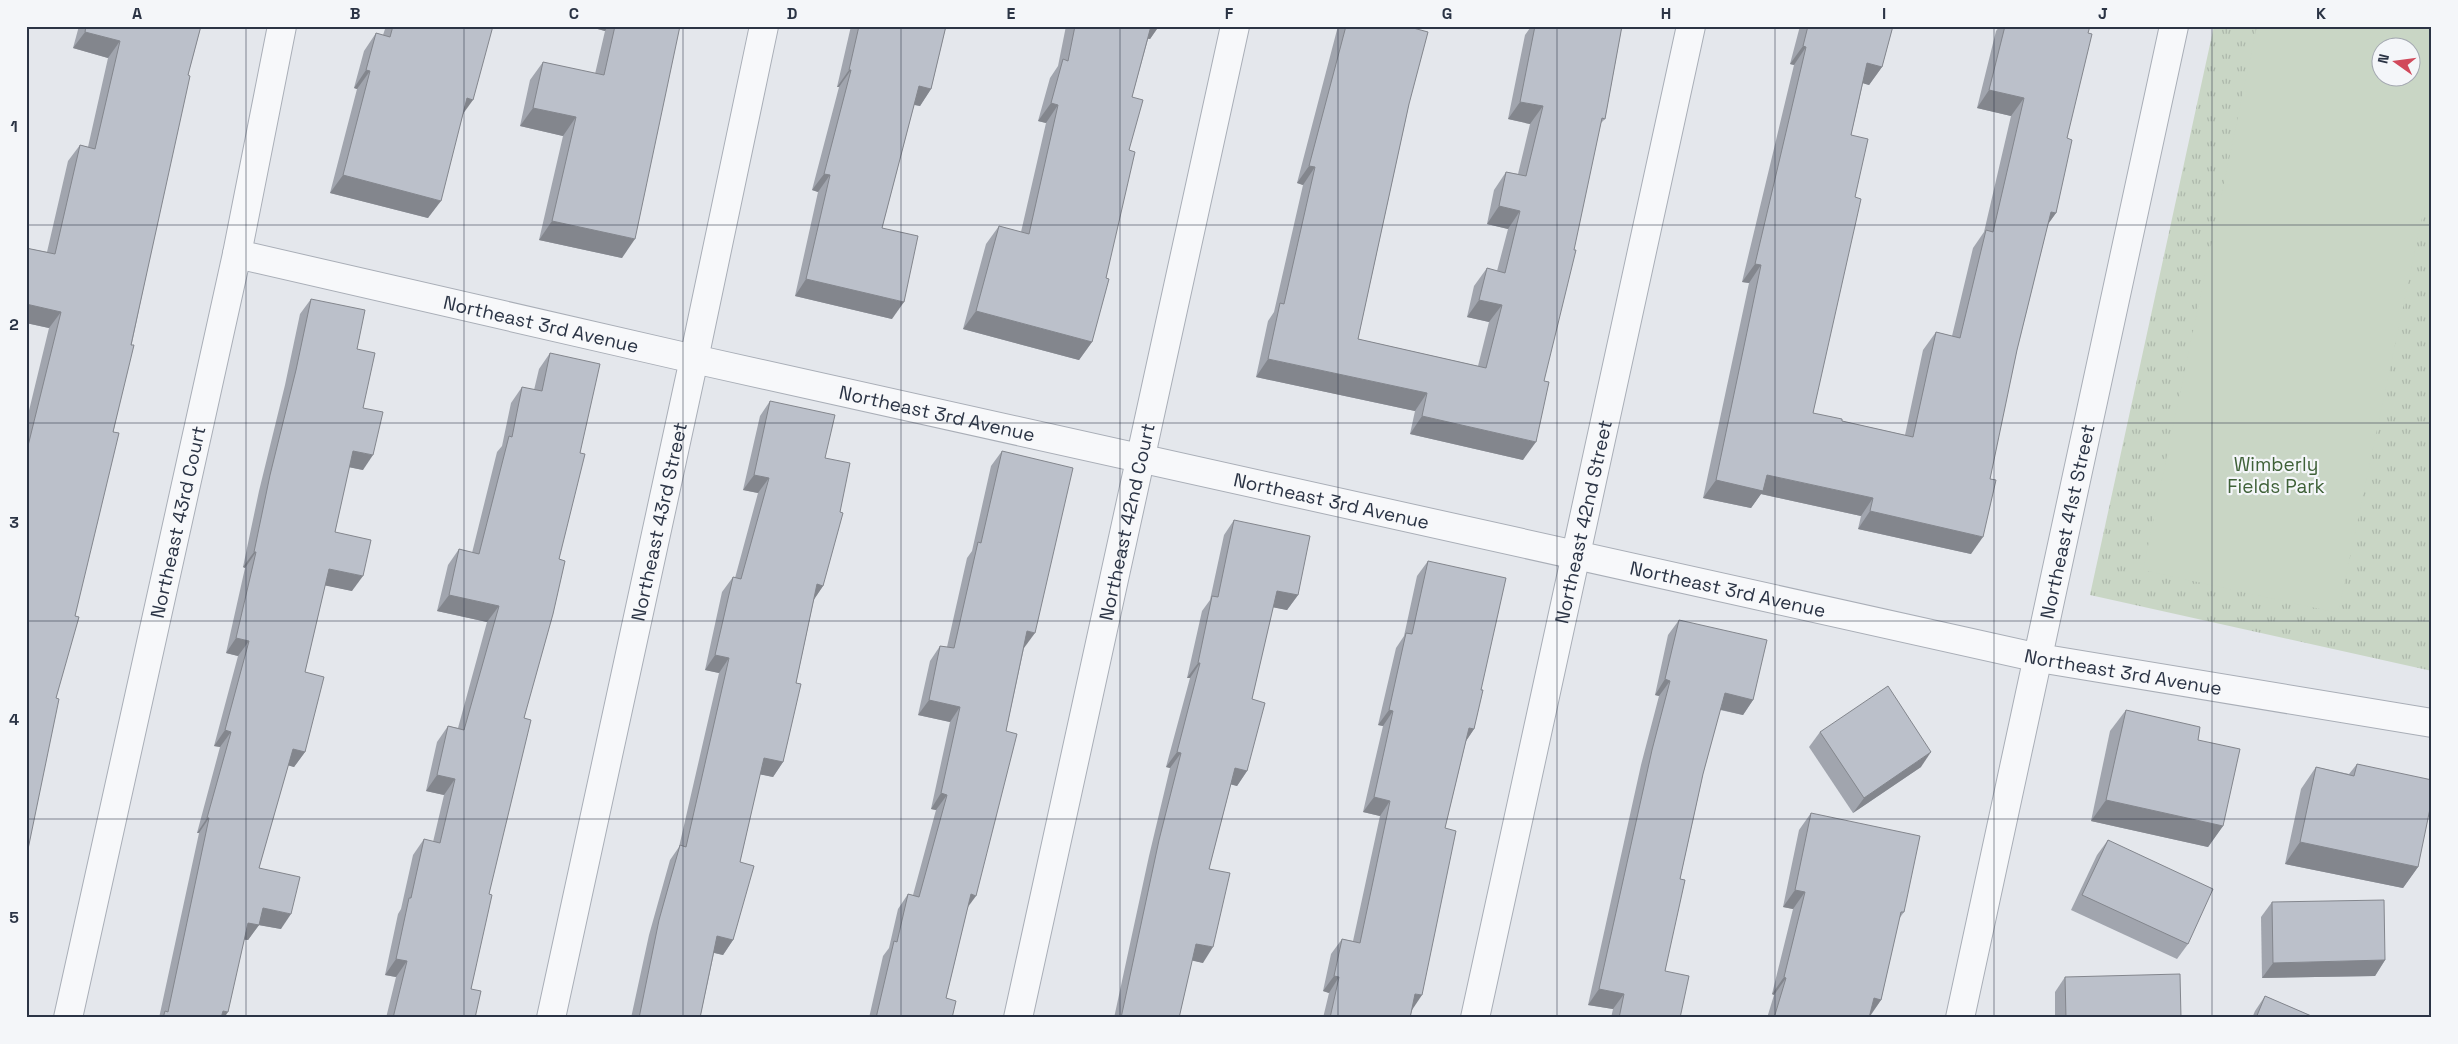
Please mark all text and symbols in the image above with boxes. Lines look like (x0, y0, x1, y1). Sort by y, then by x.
text: A (132, 3, 142, 24)
text: B (350, 3, 360, 24)
text: C (569, 3, 579, 24)
text: D (787, 3, 797, 24)
text: E (1007, 3, 1016, 24)
text: F (1225, 3, 1234, 24)
text: G (1442, 3, 1452, 24)
text: H (1661, 3, 1671, 24)
text: I (1882, 3, 1886, 24)
text: J (2098, 3, 2108, 24)
text: K (2316, 3, 2326, 24)
north arrow (2370, 38, 2420, 88)
text: N (2374, 52, 2393, 66)
text: 1 (10, 116, 18, 137)
street label: Northeast 3rd Avenue (441, 290, 641, 359)
text: 2 (9, 314, 19, 335)
street label: Northeast 3rd Avenue (837, 380, 1037, 447)
street label: Northeast 42nd Street (1549, 418, 1618, 626)
street label: Northeast 43rd Street (625, 420, 693, 623)
street label: Northeast 42nd Court (1093, 421, 1161, 623)
street label: Northeast 41st Street (2034, 422, 2101, 621)
street label: Northeast 43rd Court (145, 424, 212, 621)
park label: Wimberly Fields Park (2227, 452, 2325, 499)
street label: Northeast 3rd Avenue (1231, 467, 1432, 535)
text: 3 (9, 512, 19, 533)
street label: Northeast 3rd Avenue (1627, 555, 1828, 623)
street label: Northeast 3rd Avenue (2022, 643, 2224, 701)
text: 4 (9, 709, 19, 730)
text: 5 (9, 907, 19, 928)

